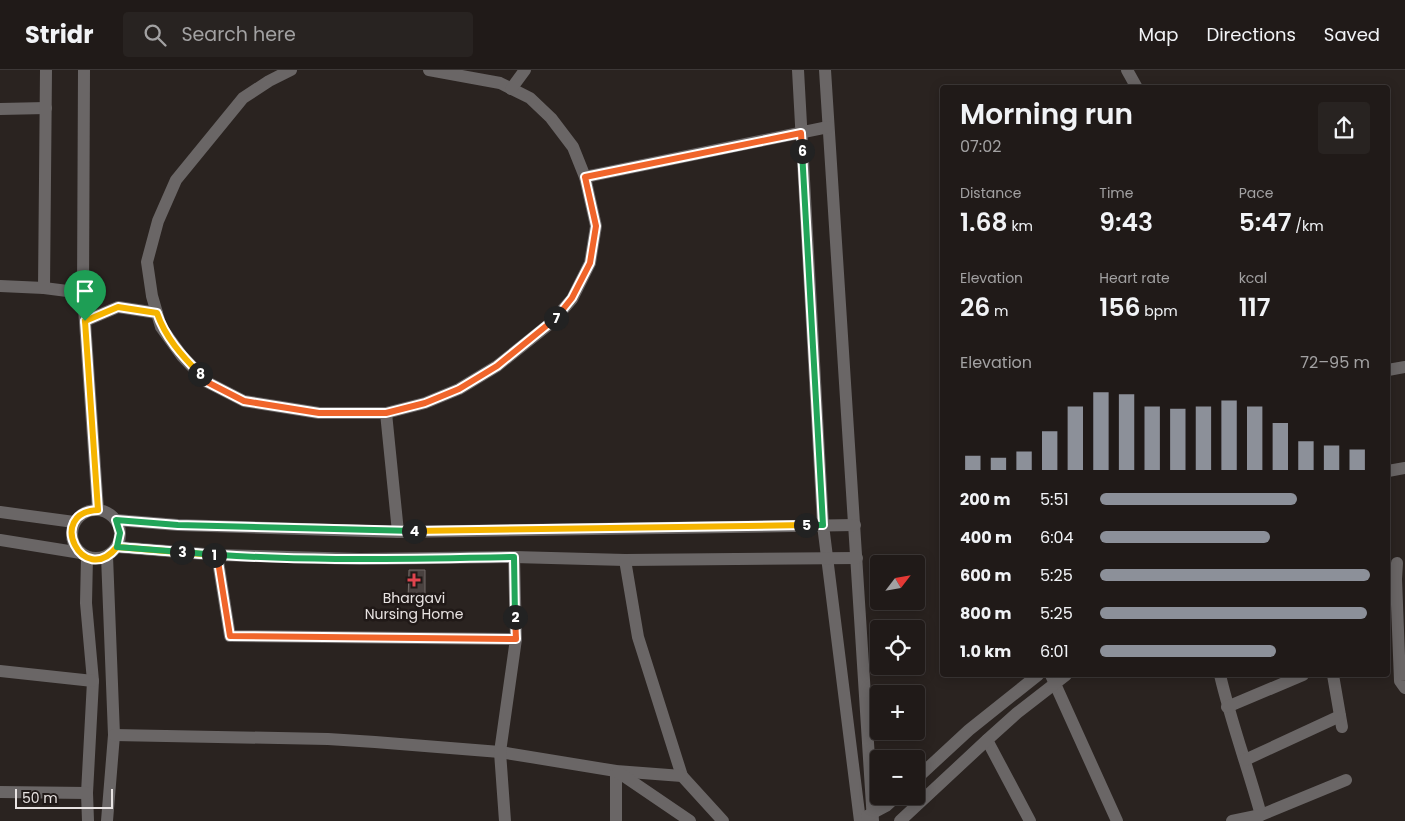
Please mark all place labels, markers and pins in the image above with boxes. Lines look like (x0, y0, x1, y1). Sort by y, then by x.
pin: 6 (790, 138, 814, 164)
pin (64, 270, 106, 321)
pin: 7 (544, 306, 568, 330)
pin: 8 (188, 362, 212, 386)
pin: 5 (794, 512, 818, 538)
pin: 4 (402, 518, 426, 544)
pin: 3 (170, 540, 194, 564)
pin: 1 (202, 542, 226, 568)
marker: Bhargavi Nursing Home (407, 573, 421, 587)
place label: Bhargavi Nursing Home (365, 588, 464, 624)
pin: 2 (502, 604, 528, 630)

